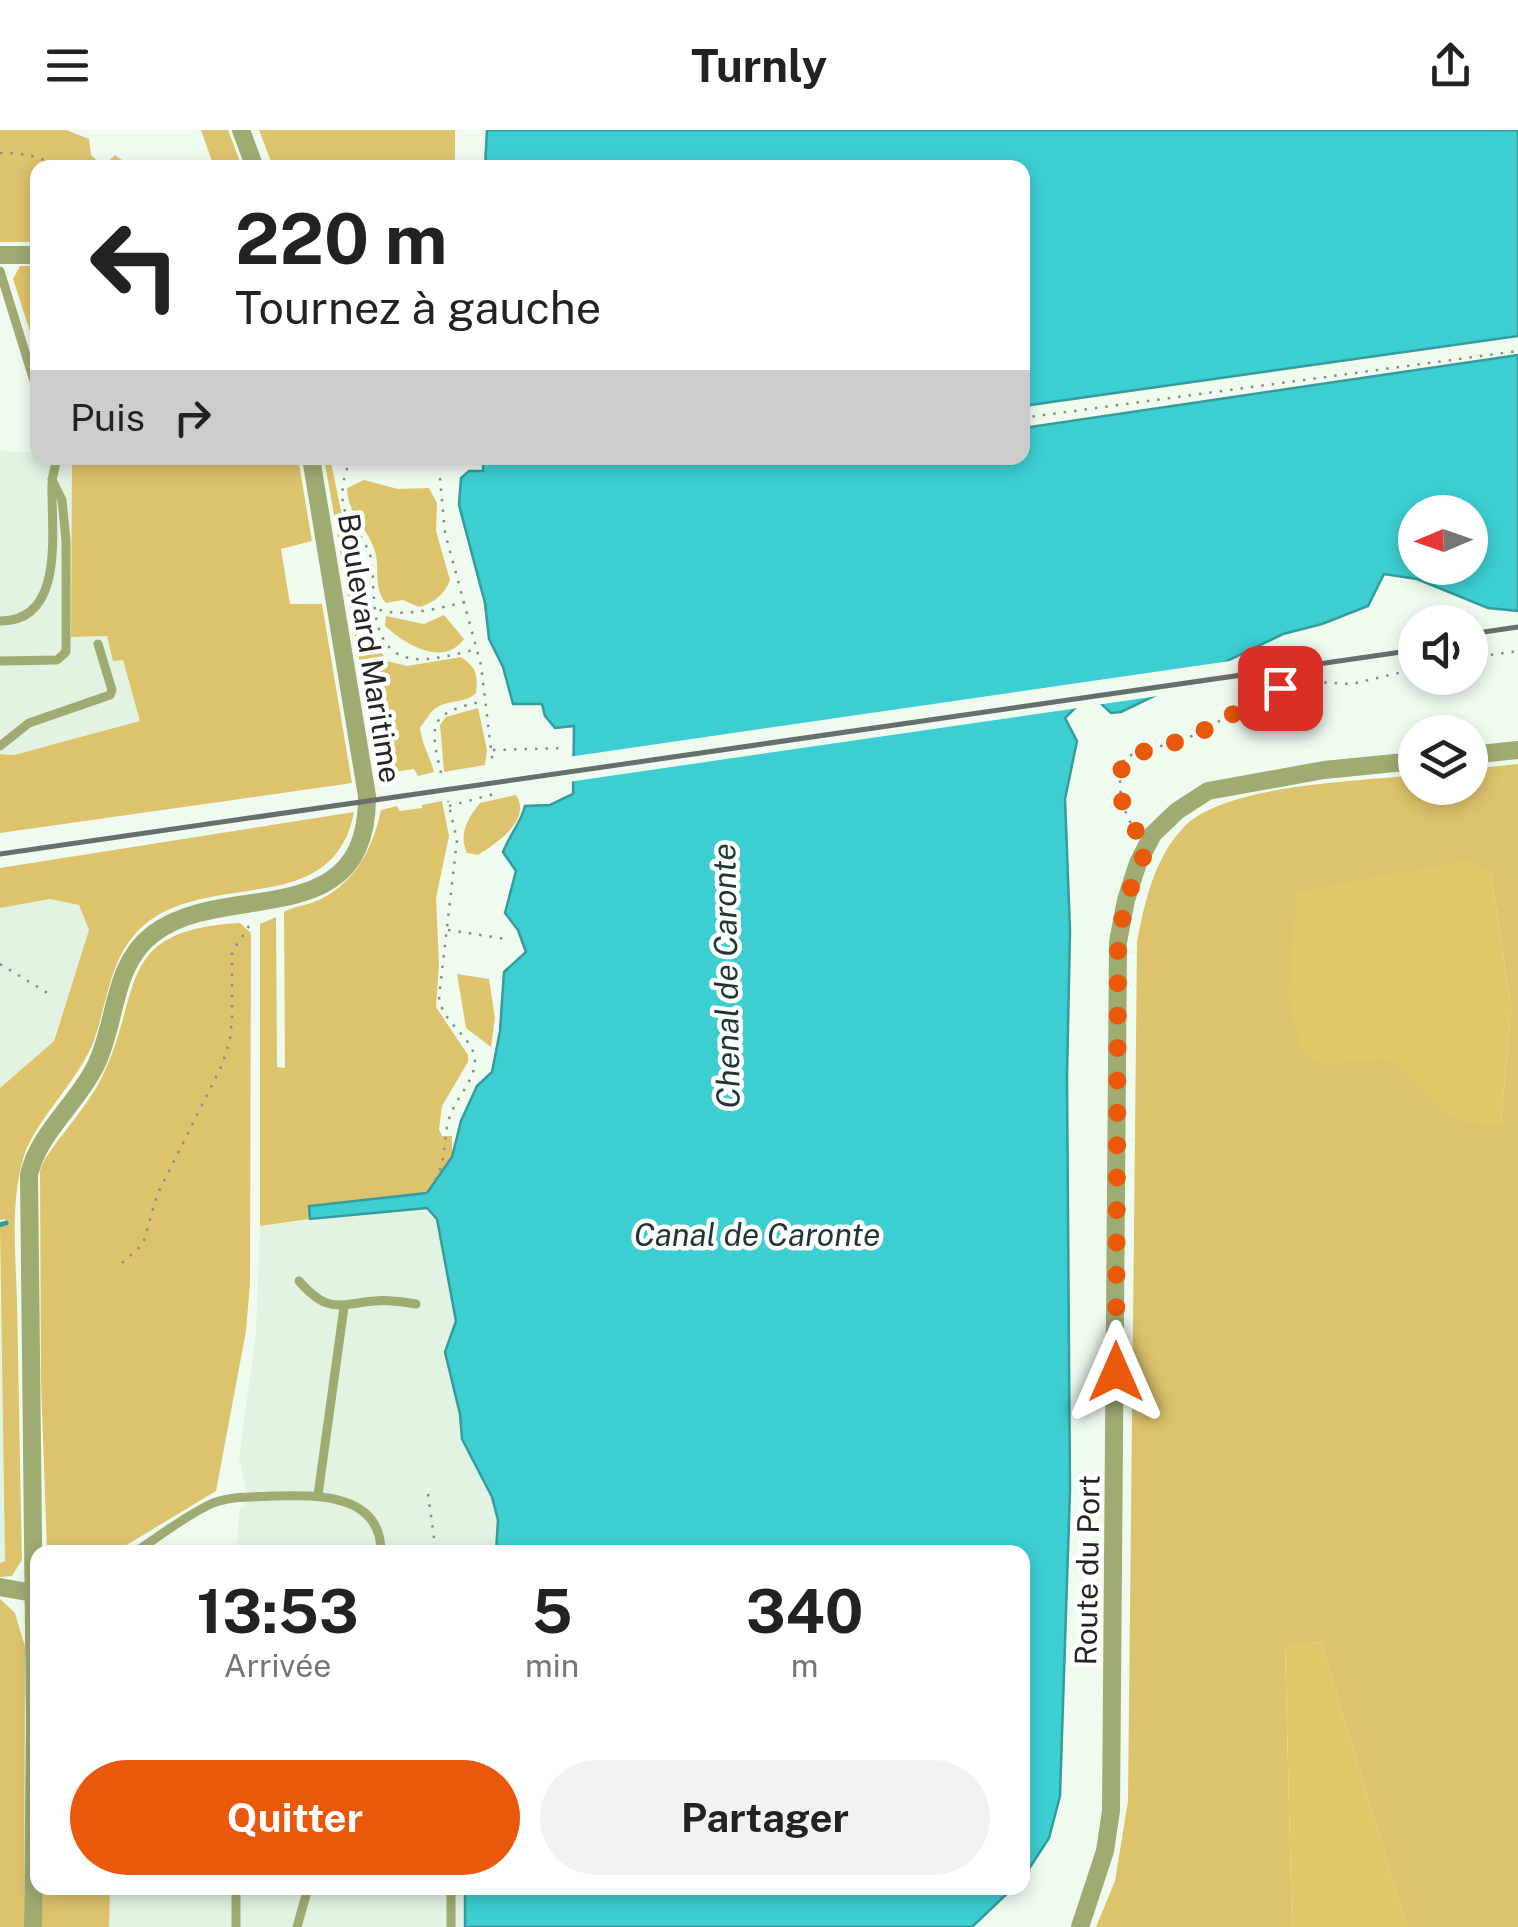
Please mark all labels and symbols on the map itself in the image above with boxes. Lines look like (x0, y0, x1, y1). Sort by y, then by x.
north arrow (1398, 495, 1488, 585)
street label: Boulevard Maritime (331, 511, 409, 785)
pin (1238, 646, 1323, 731)
water label: Chenal de Caronte (705, 843, 747, 1109)
water label: Canal de Caronte (634, 1216, 880, 1253)
position arrow (1064, 1320, 1168, 1424)
street label: Route du Port (1067, 1474, 1107, 1666)

